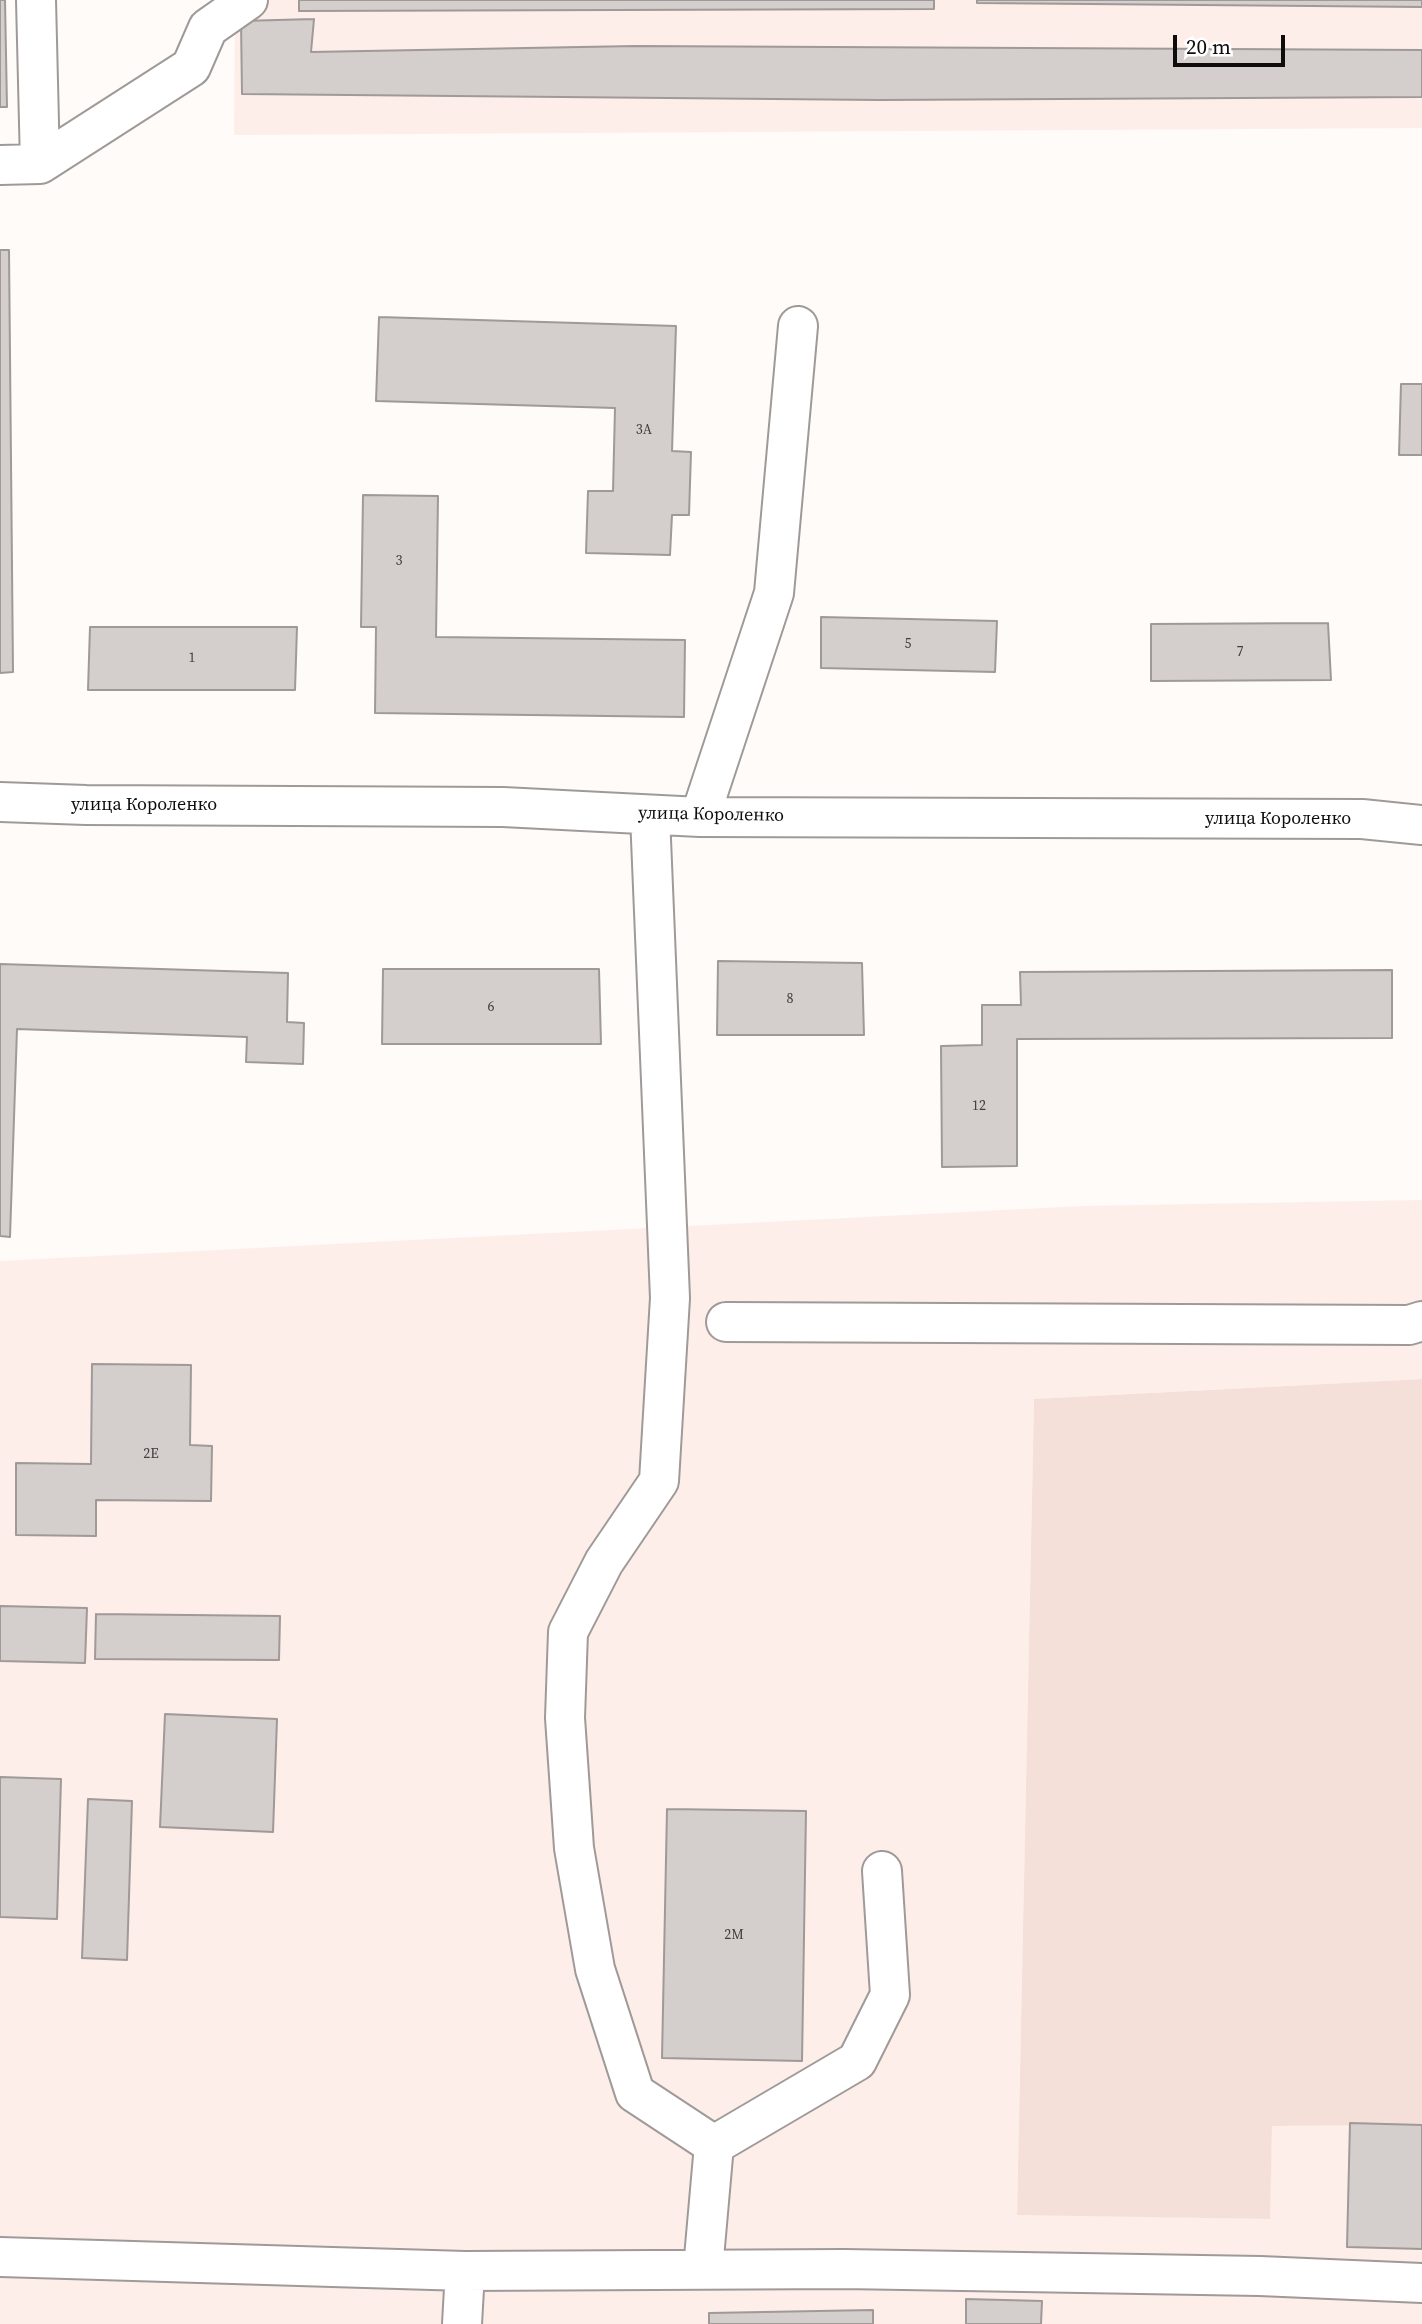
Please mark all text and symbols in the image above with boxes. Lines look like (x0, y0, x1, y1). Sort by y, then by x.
scale bar (1177, 21, 1289, 65)
text: 20 m (1186, 32, 1231, 61)
house number: 3А (636, 422, 652, 438)
house number: 3 (396, 553, 402, 569)
house number: 5 (905, 636, 911, 652)
house number: 7 (1237, 644, 1243, 660)
house number: 1 (189, 650, 195, 666)
street label: улица Короленко (71, 794, 217, 816)
street label: улица Короленко (638, 803, 784, 827)
street label: улица Короленко (1205, 808, 1351, 830)
house number: 8 (787, 991, 793, 1007)
house number: 6 (488, 999, 494, 1015)
house number: 12 (972, 1098, 986, 1114)
house number: 2Е (143, 1446, 159, 1462)
house number: 2М (724, 1927, 744, 1943)

